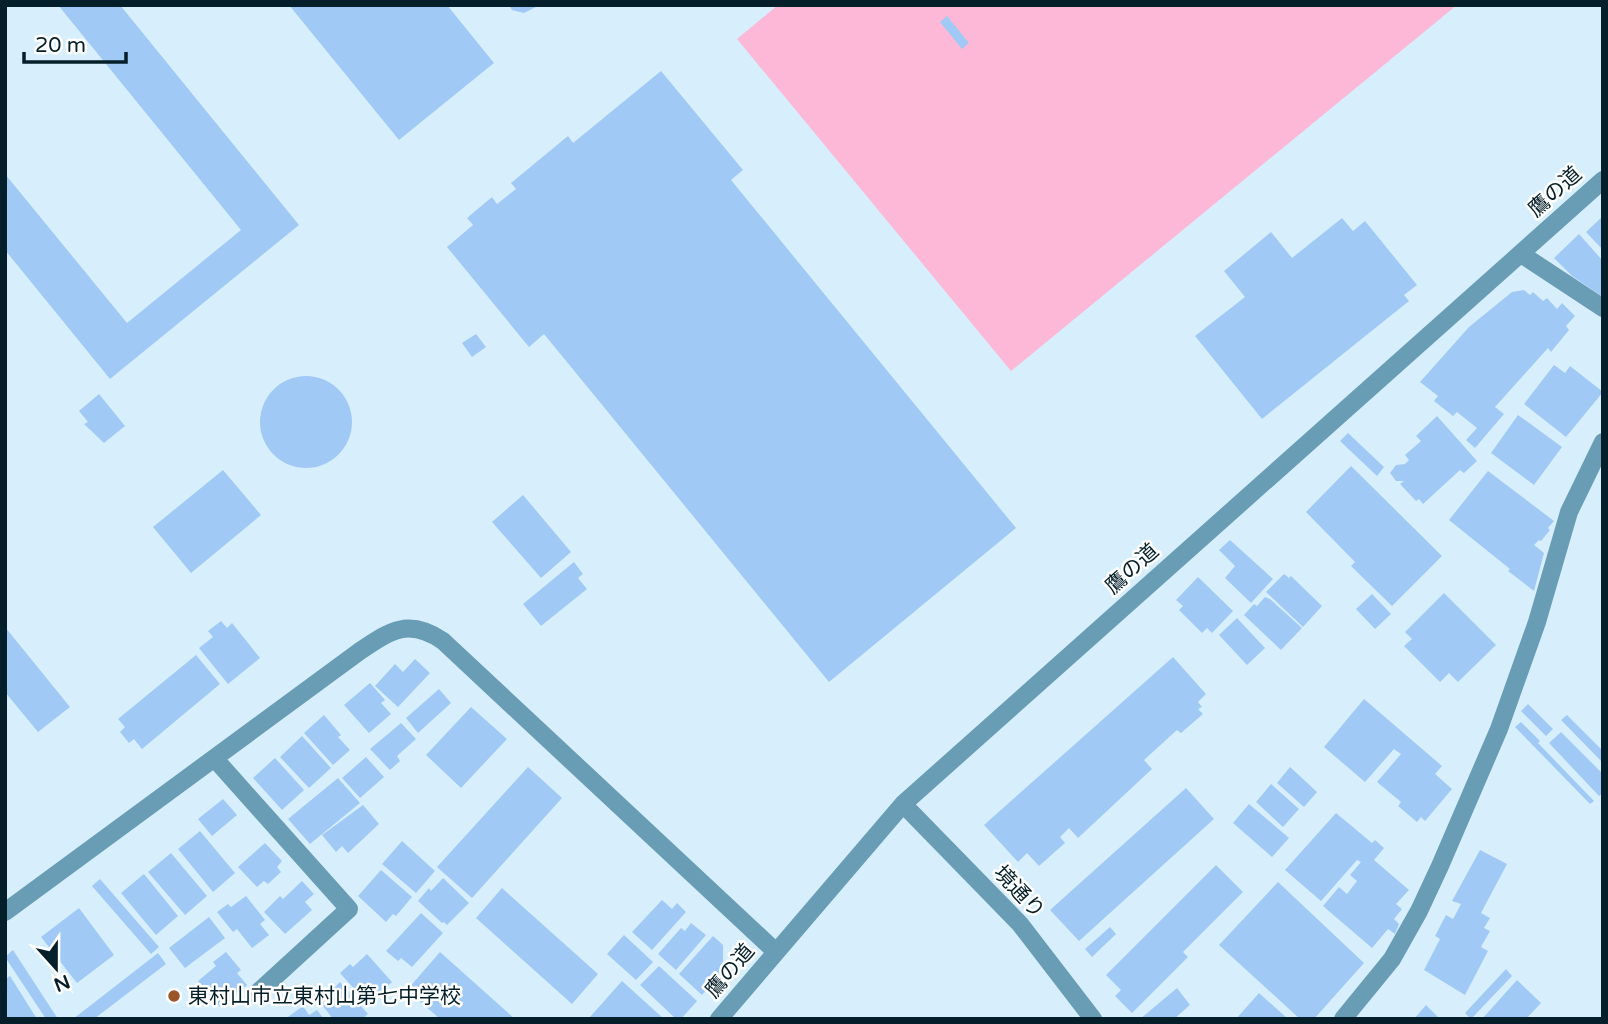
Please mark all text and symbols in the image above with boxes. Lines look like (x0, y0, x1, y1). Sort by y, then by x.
scale bar (24, 21, 126, 65)
text: 20 m (35, 33, 86, 58)
street label: 鷹の道 (1523, 162, 1587, 222)
street label: 鷹の道 (1100, 539, 1164, 599)
street label: 境通り (988, 860, 1050, 924)
north arrow (21, 933, 91, 1003)
street label: 鷹の道 (700, 939, 760, 1003)
text: N (51, 970, 73, 996)
place label: 東村山市立東村山第七中学校 (188, 984, 461, 1009)
marker: 東村山市立東村山第七中学校 (166, 988, 182, 1004)

